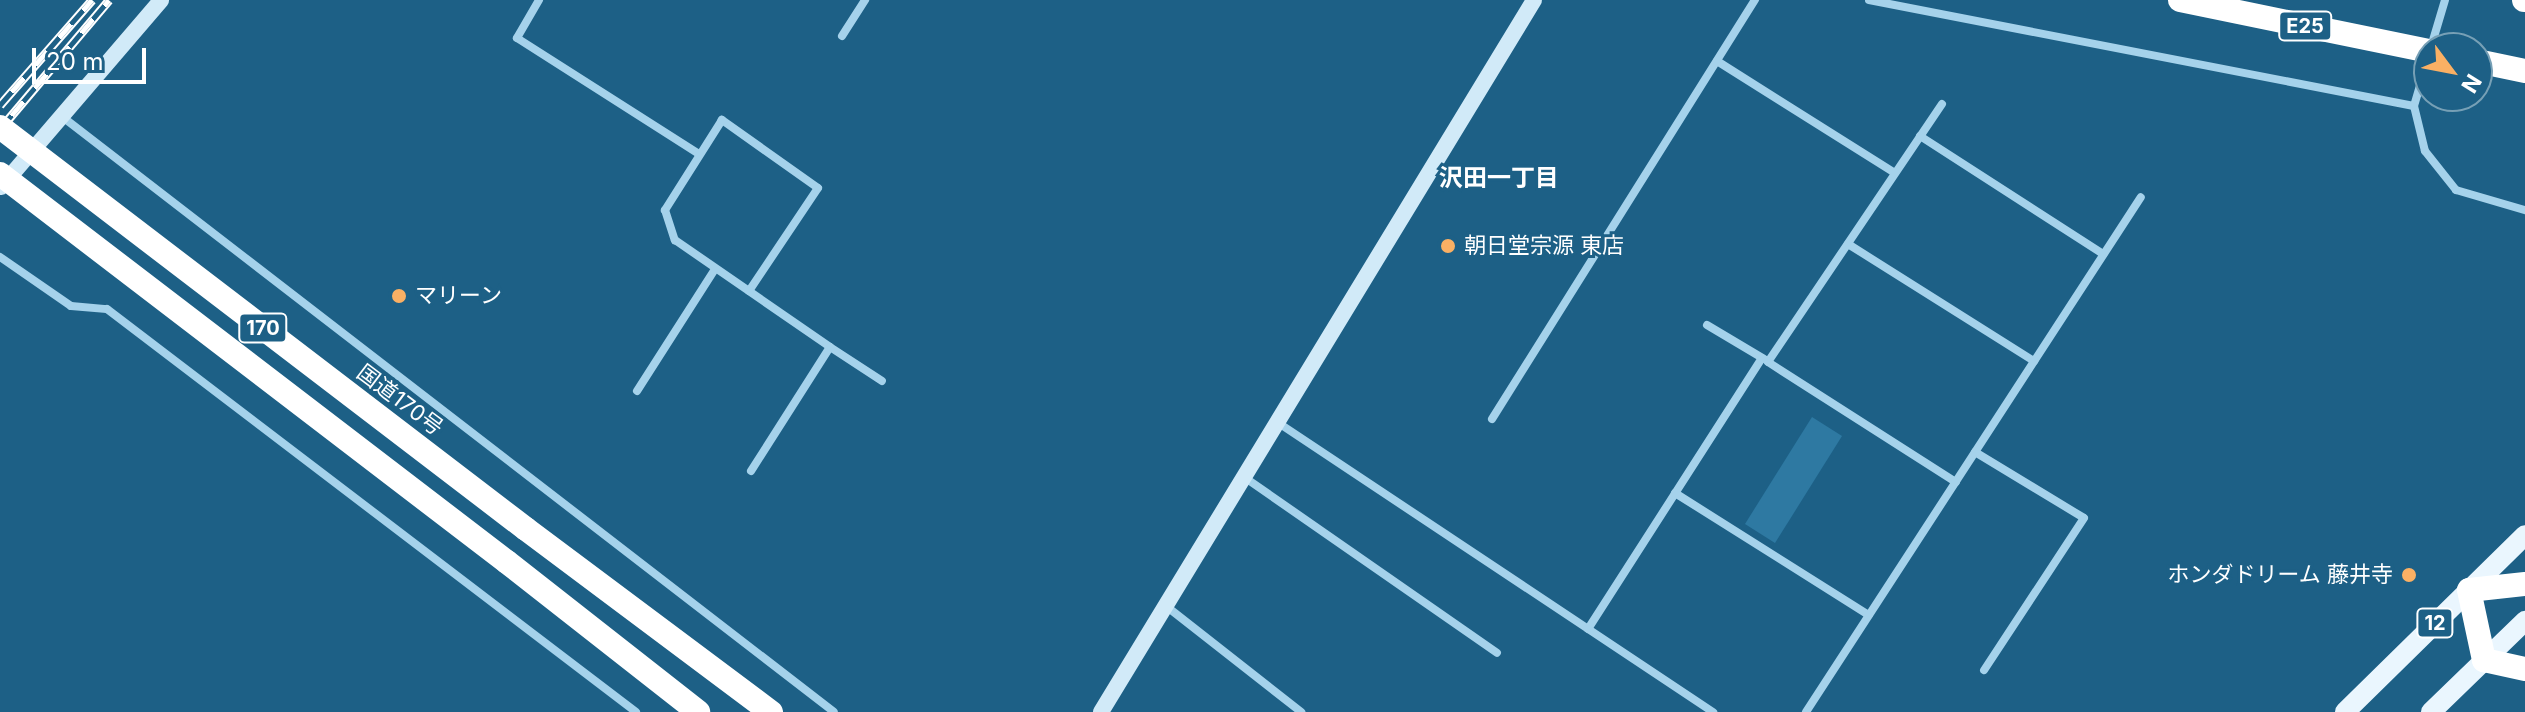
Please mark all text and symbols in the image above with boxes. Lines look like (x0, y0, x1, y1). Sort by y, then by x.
road number: E25 (2277, 10, 2333, 42)
scale bar (36, 32, 150, 82)
north arrow (2413, 32, 2493, 112)
text: 20 m (46, 47, 104, 76)
text: N (2456, 70, 2487, 98)
district label: 沢田一丁目 (1439, 164, 1559, 192)
place label: 朝日堂宗源 東店 (1464, 233, 1624, 259)
marker: 朝日堂宗源 東店 (1439, 237, 1457, 255)
place label: マリーン (415, 283, 503, 309)
marker: マリーン (390, 287, 408, 305)
road number: 170 (237, 312, 289, 344)
street label: 国道170号 (352, 359, 448, 441)
place label: ホンダドリーム 藤井寺 (2167, 562, 2393, 588)
marker: ホンダドリーム 藤井寺 (2400, 566, 2418, 584)
road number: 12 (2415, 607, 2455, 639)

